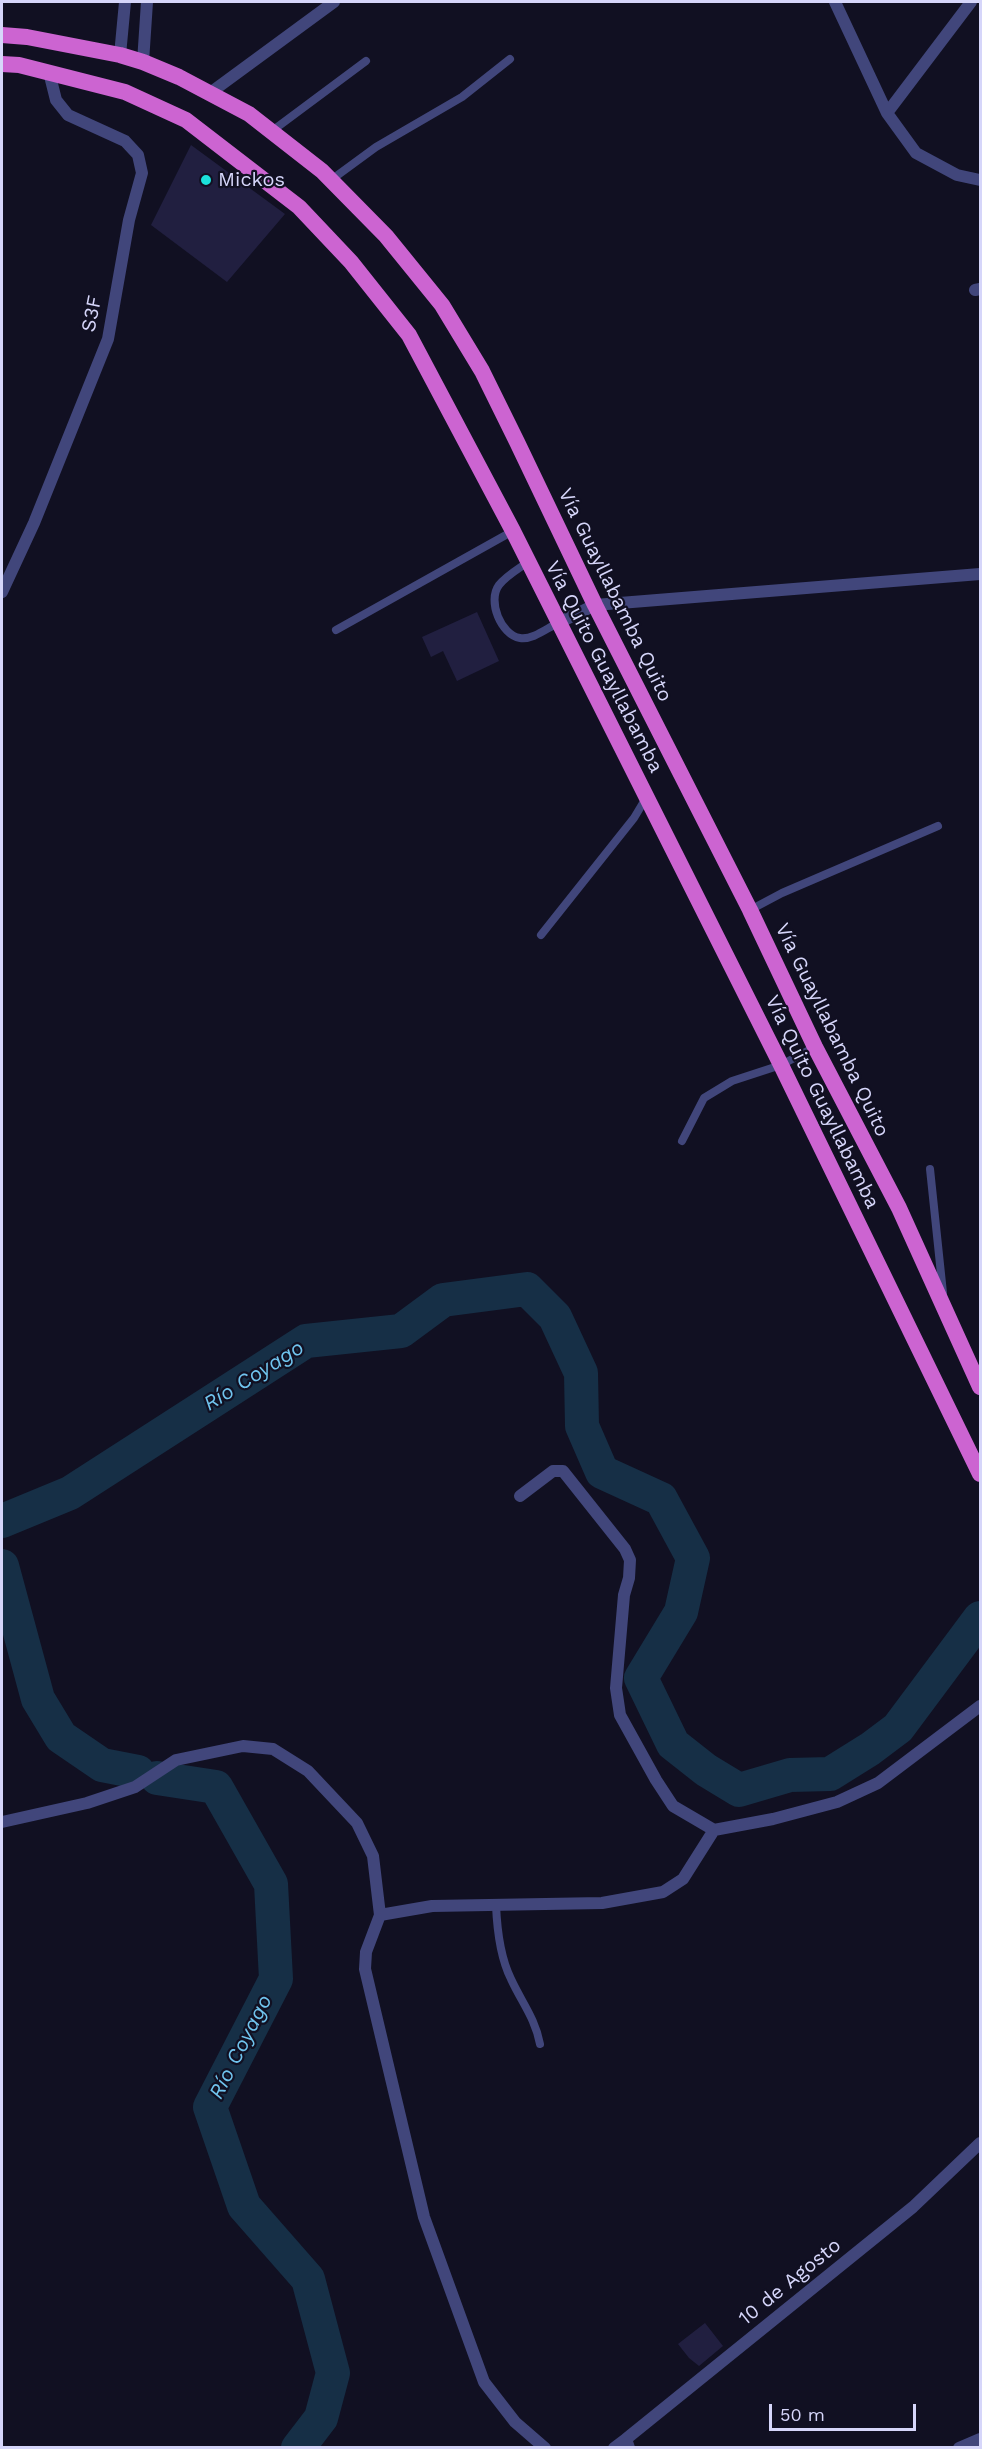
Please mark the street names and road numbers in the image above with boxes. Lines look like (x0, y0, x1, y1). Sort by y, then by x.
street label: S3F (77, 294, 107, 334)
street label: Vía Guayllabamba Quito (553, 484, 677, 706)
street label: Vía Quito Guayllabamba (540, 557, 668, 777)
street label: Vía Guayllabamba Quito (770, 919, 894, 1141)
street label: Vía Quito Guayllabamba (760, 991, 884, 1213)
street label: 10 de Agosto (734, 2233, 846, 2331)

